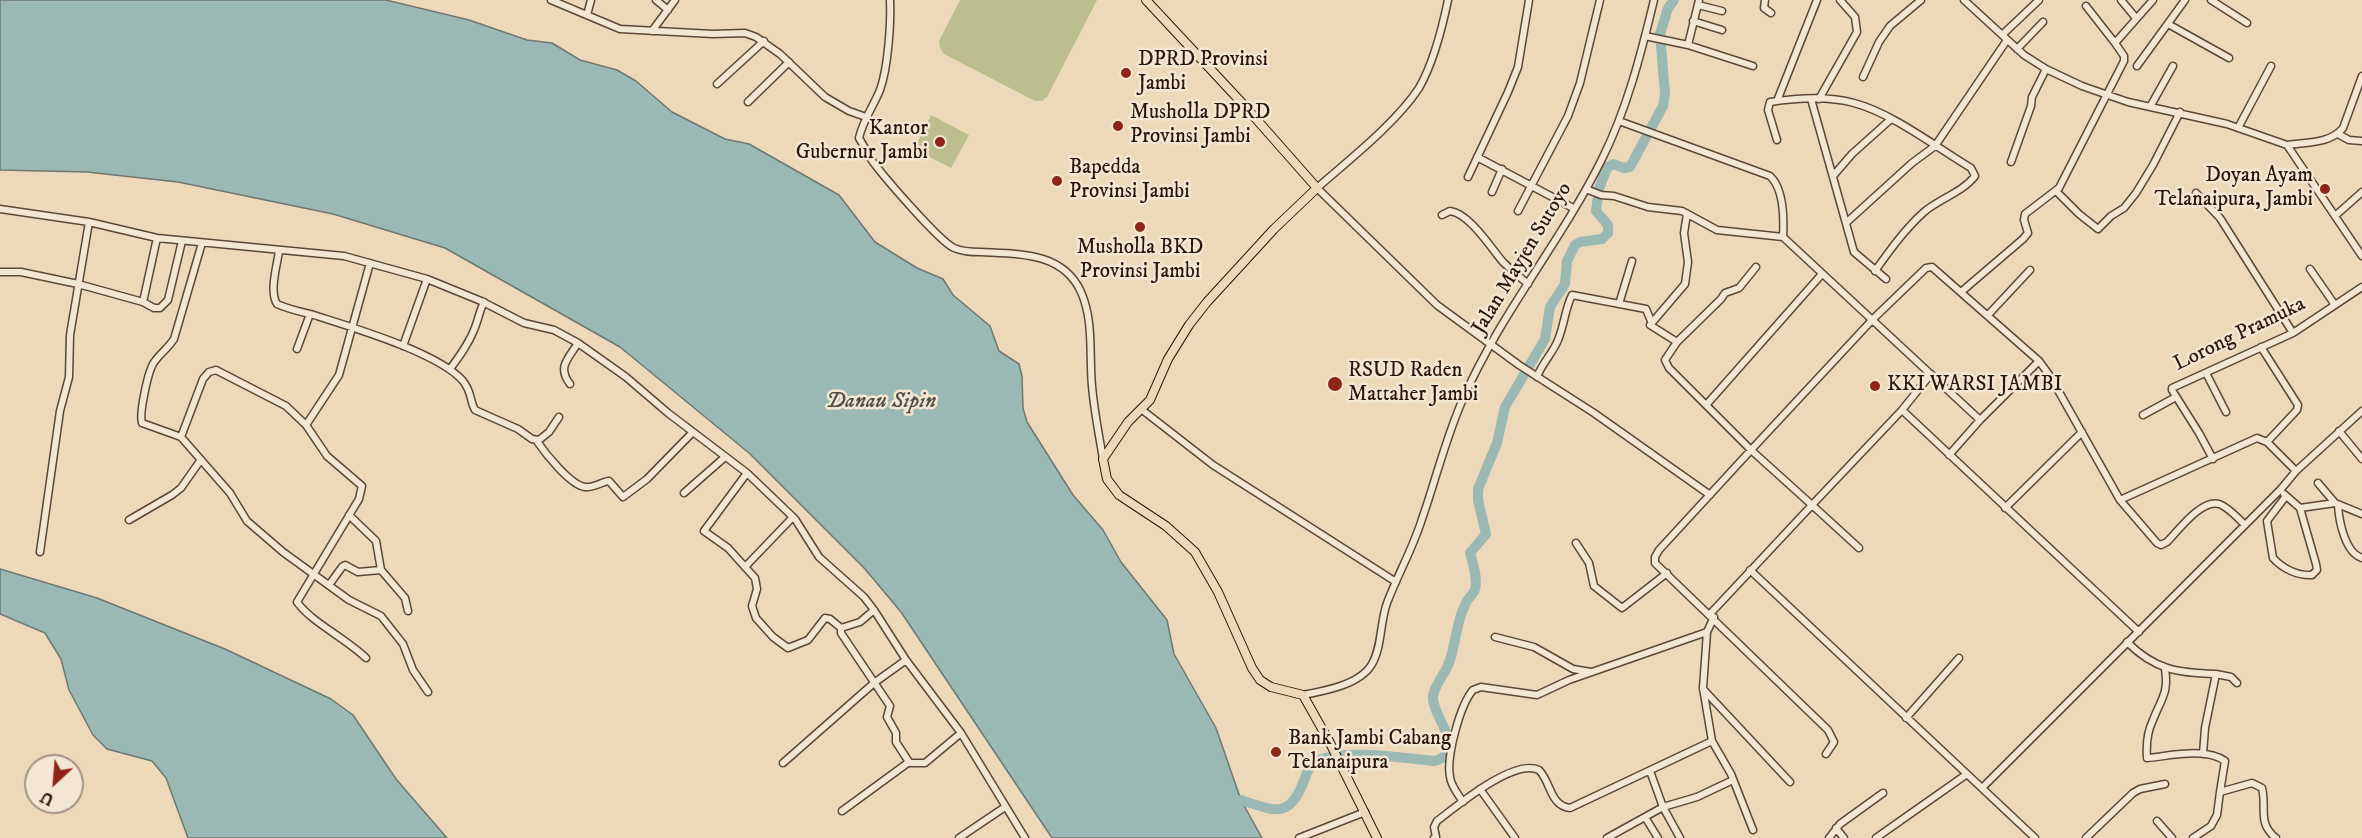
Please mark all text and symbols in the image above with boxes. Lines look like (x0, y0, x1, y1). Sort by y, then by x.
place label: DPRD Provinsi Jambi (1138, 48, 1268, 98)
marker: DPRD Provinsi Jambi (1119, 66, 1133, 80)
place label: Musholla DPRD Provinsi Jambi (1130, 101, 1270, 151)
place label: Kantor Gubernur Jambi (796, 117, 928, 167)
marker: Musholla DPRD Provinsi Jambi (1111, 119, 1125, 133)
marker: Kantor Gubernur Jambi (933, 135, 947, 149)
place label: Bapedda Provinsi Jambi (1069, 156, 1190, 206)
place label: Doyan Ayam Telanaipura, Jambi (2154, 164, 2313, 214)
marker: Bapedda Provinsi Jambi (1050, 174, 1064, 188)
street label: Jalan Mayjen Sutoyo (1468, 178, 1578, 340)
marker: Doyan Ayam Telanaipura, Jambi (2318, 182, 2332, 196)
marker: Musholla BKD Provinsi Jambi (1133, 220, 1147, 234)
place label: Musholla BKD Provinsi Jambi (1077, 236, 1203, 286)
street label: Lorong Pramuka (2170, 292, 2310, 378)
place label: RSUD Raden Mattaher Jambi (1348, 359, 1478, 409)
place label: KKI WARSI JAMBI (1887, 373, 2062, 399)
marker: RSUD Raden Mattaher Jambi (1326, 375, 1344, 393)
marker: KKI WARSI JAMBI (1868, 379, 1882, 393)
water label: Danau Sipin (826, 389, 936, 415)
place label: Bank Jambi Cabang Telanaipura (1288, 727, 1451, 777)
marker: Bank Jambi Cabang Telanaipura (1269, 745, 1283, 759)
north arrow (24, 754, 84, 814)
text: U (37, 787, 57, 810)

